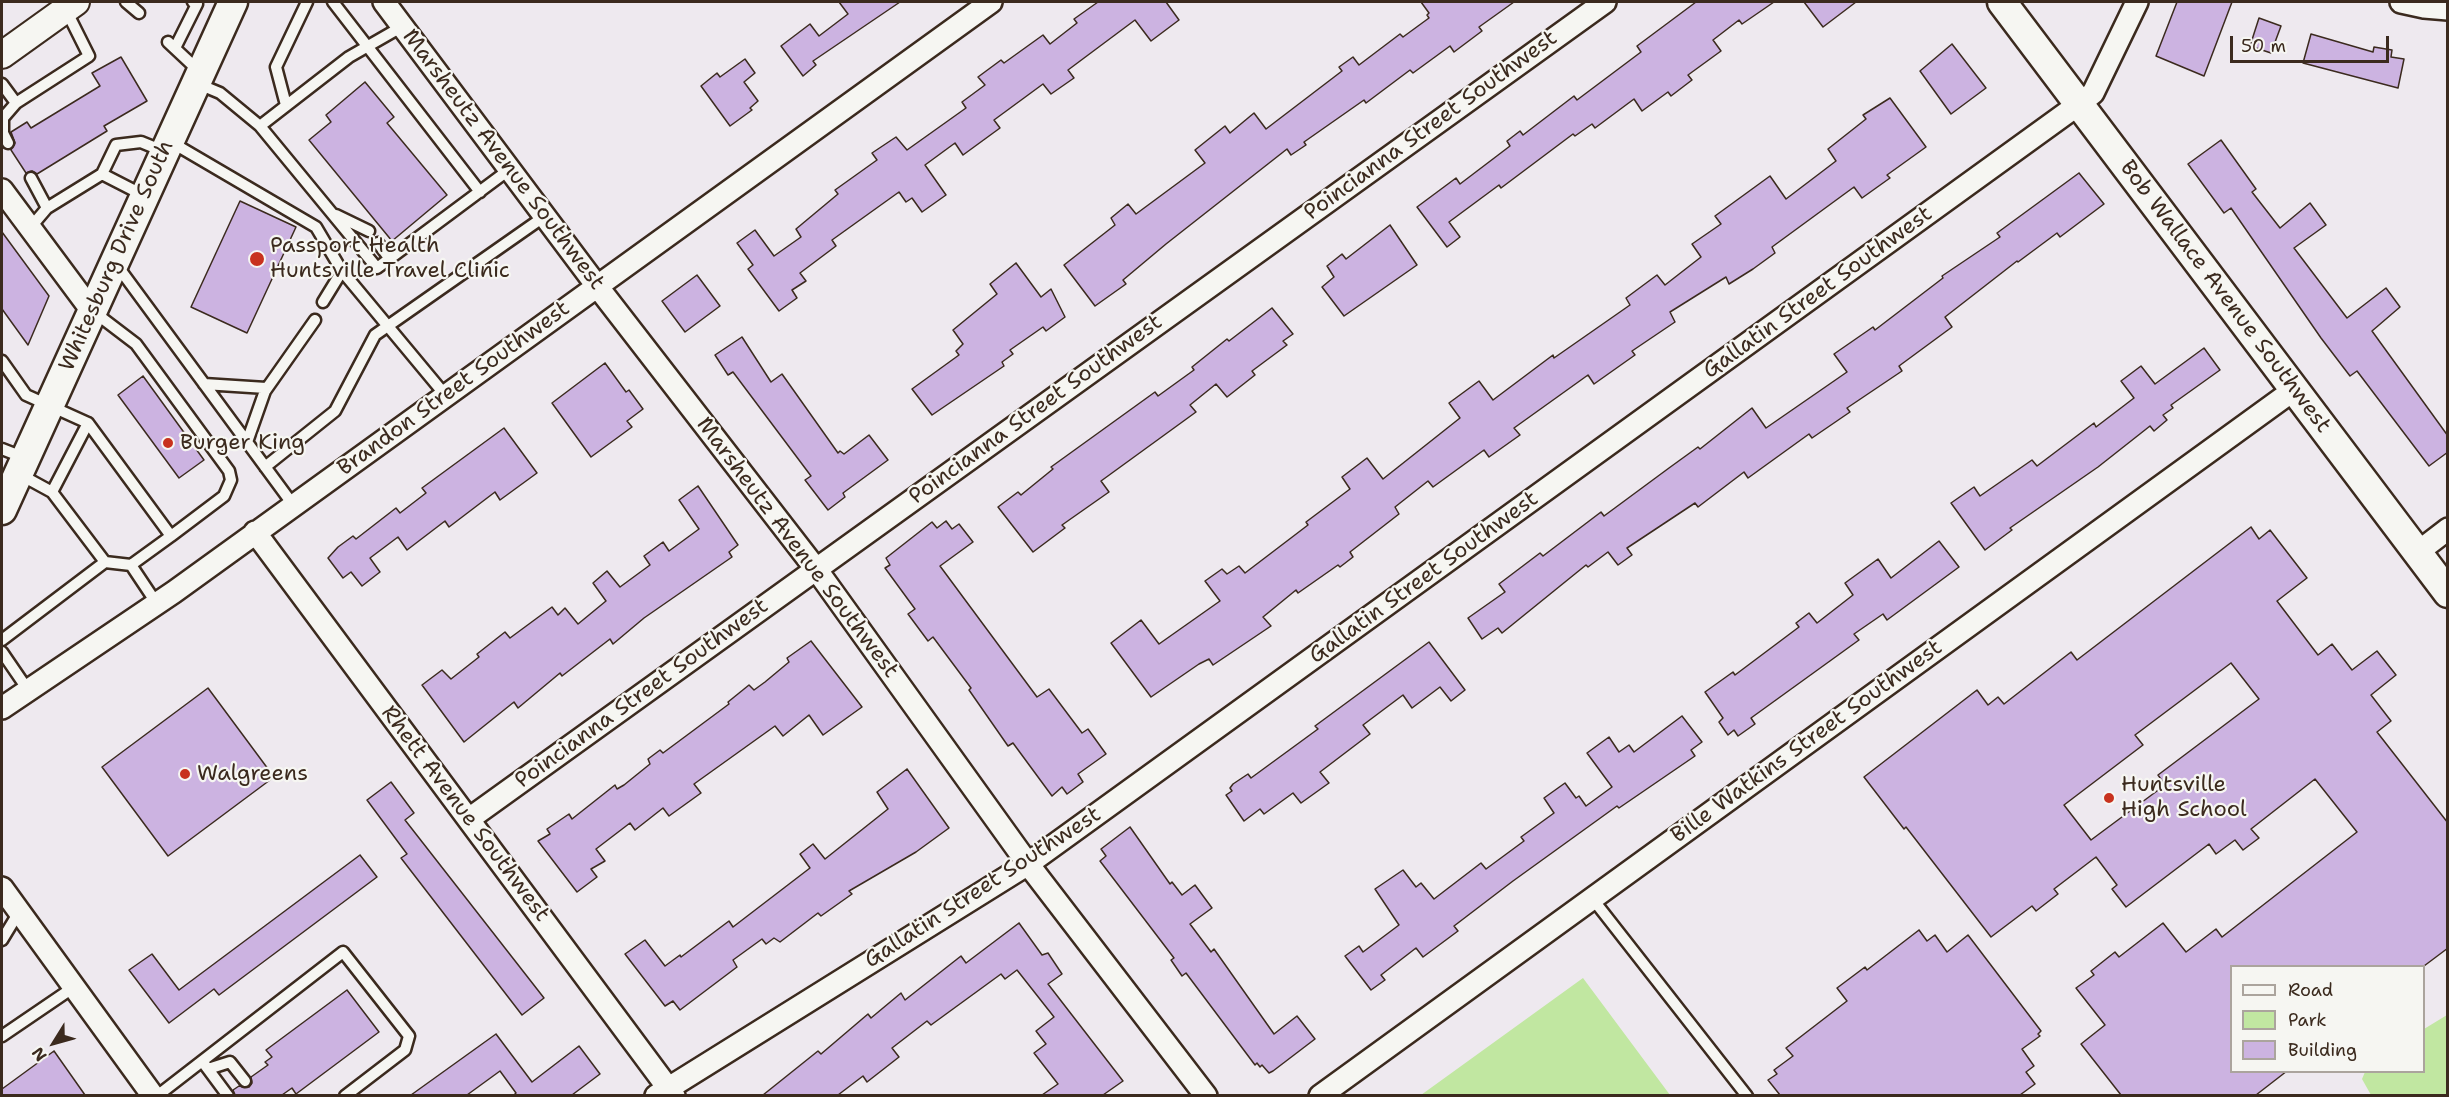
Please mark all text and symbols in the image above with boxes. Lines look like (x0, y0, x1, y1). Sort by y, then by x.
street label: Marsheutz Avenue Southwest (396, 24, 610, 296)
scale bar (2233, 24, 2392, 62)
street label: Poincianna Street Southwest (1299, 25, 1563, 227)
text: 50 m (2241, 34, 2286, 58)
street label: Whitesburg Drive South (54, 136, 180, 376)
street label: Bob Wallace Avenue Southwest (2114, 156, 2336, 438)
street label: Gallatin Street Southwest (1698, 201, 1938, 385)
place label: Passport Health Huntsville Travel Clinic (270, 233, 510, 284)
marker: Passport Health Huntsville Travel Clinic (248, 250, 266, 268)
street label: Brandon Street Southwest (333, 296, 575, 482)
street label: Poincianna Street Southwest (904, 309, 1168, 511)
street label: Marsheutz Avenue Southwest (690, 412, 904, 684)
place label: Burger King (180, 430, 305, 456)
marker: Burger King (161, 436, 175, 450)
street label: Gallatin Street Southwest (1304, 486, 1544, 670)
street label: Poincianna Street Southwest (510, 593, 774, 795)
street label: Bille Watkins Street Southwest (1666, 635, 1948, 849)
street label: Rhett Avenue Southwest (375, 701, 555, 927)
place label: Walgreens (197, 761, 308, 787)
marker: Walgreens (178, 767, 192, 781)
place label: Huntsville High School (2121, 772, 2247, 824)
marker: Huntsville High School (2102, 791, 2116, 805)
street label: Gallatin Street Southwest (860, 802, 1106, 974)
legend (2230, 965, 2425, 1073)
text: Road (2288, 978, 2333, 1002)
text: Park (2288, 1008, 2327, 1032)
north arrow (24, 1013, 84, 1073)
text: Building (2288, 1038, 2357, 1062)
text: N (27, 1043, 51, 1066)

